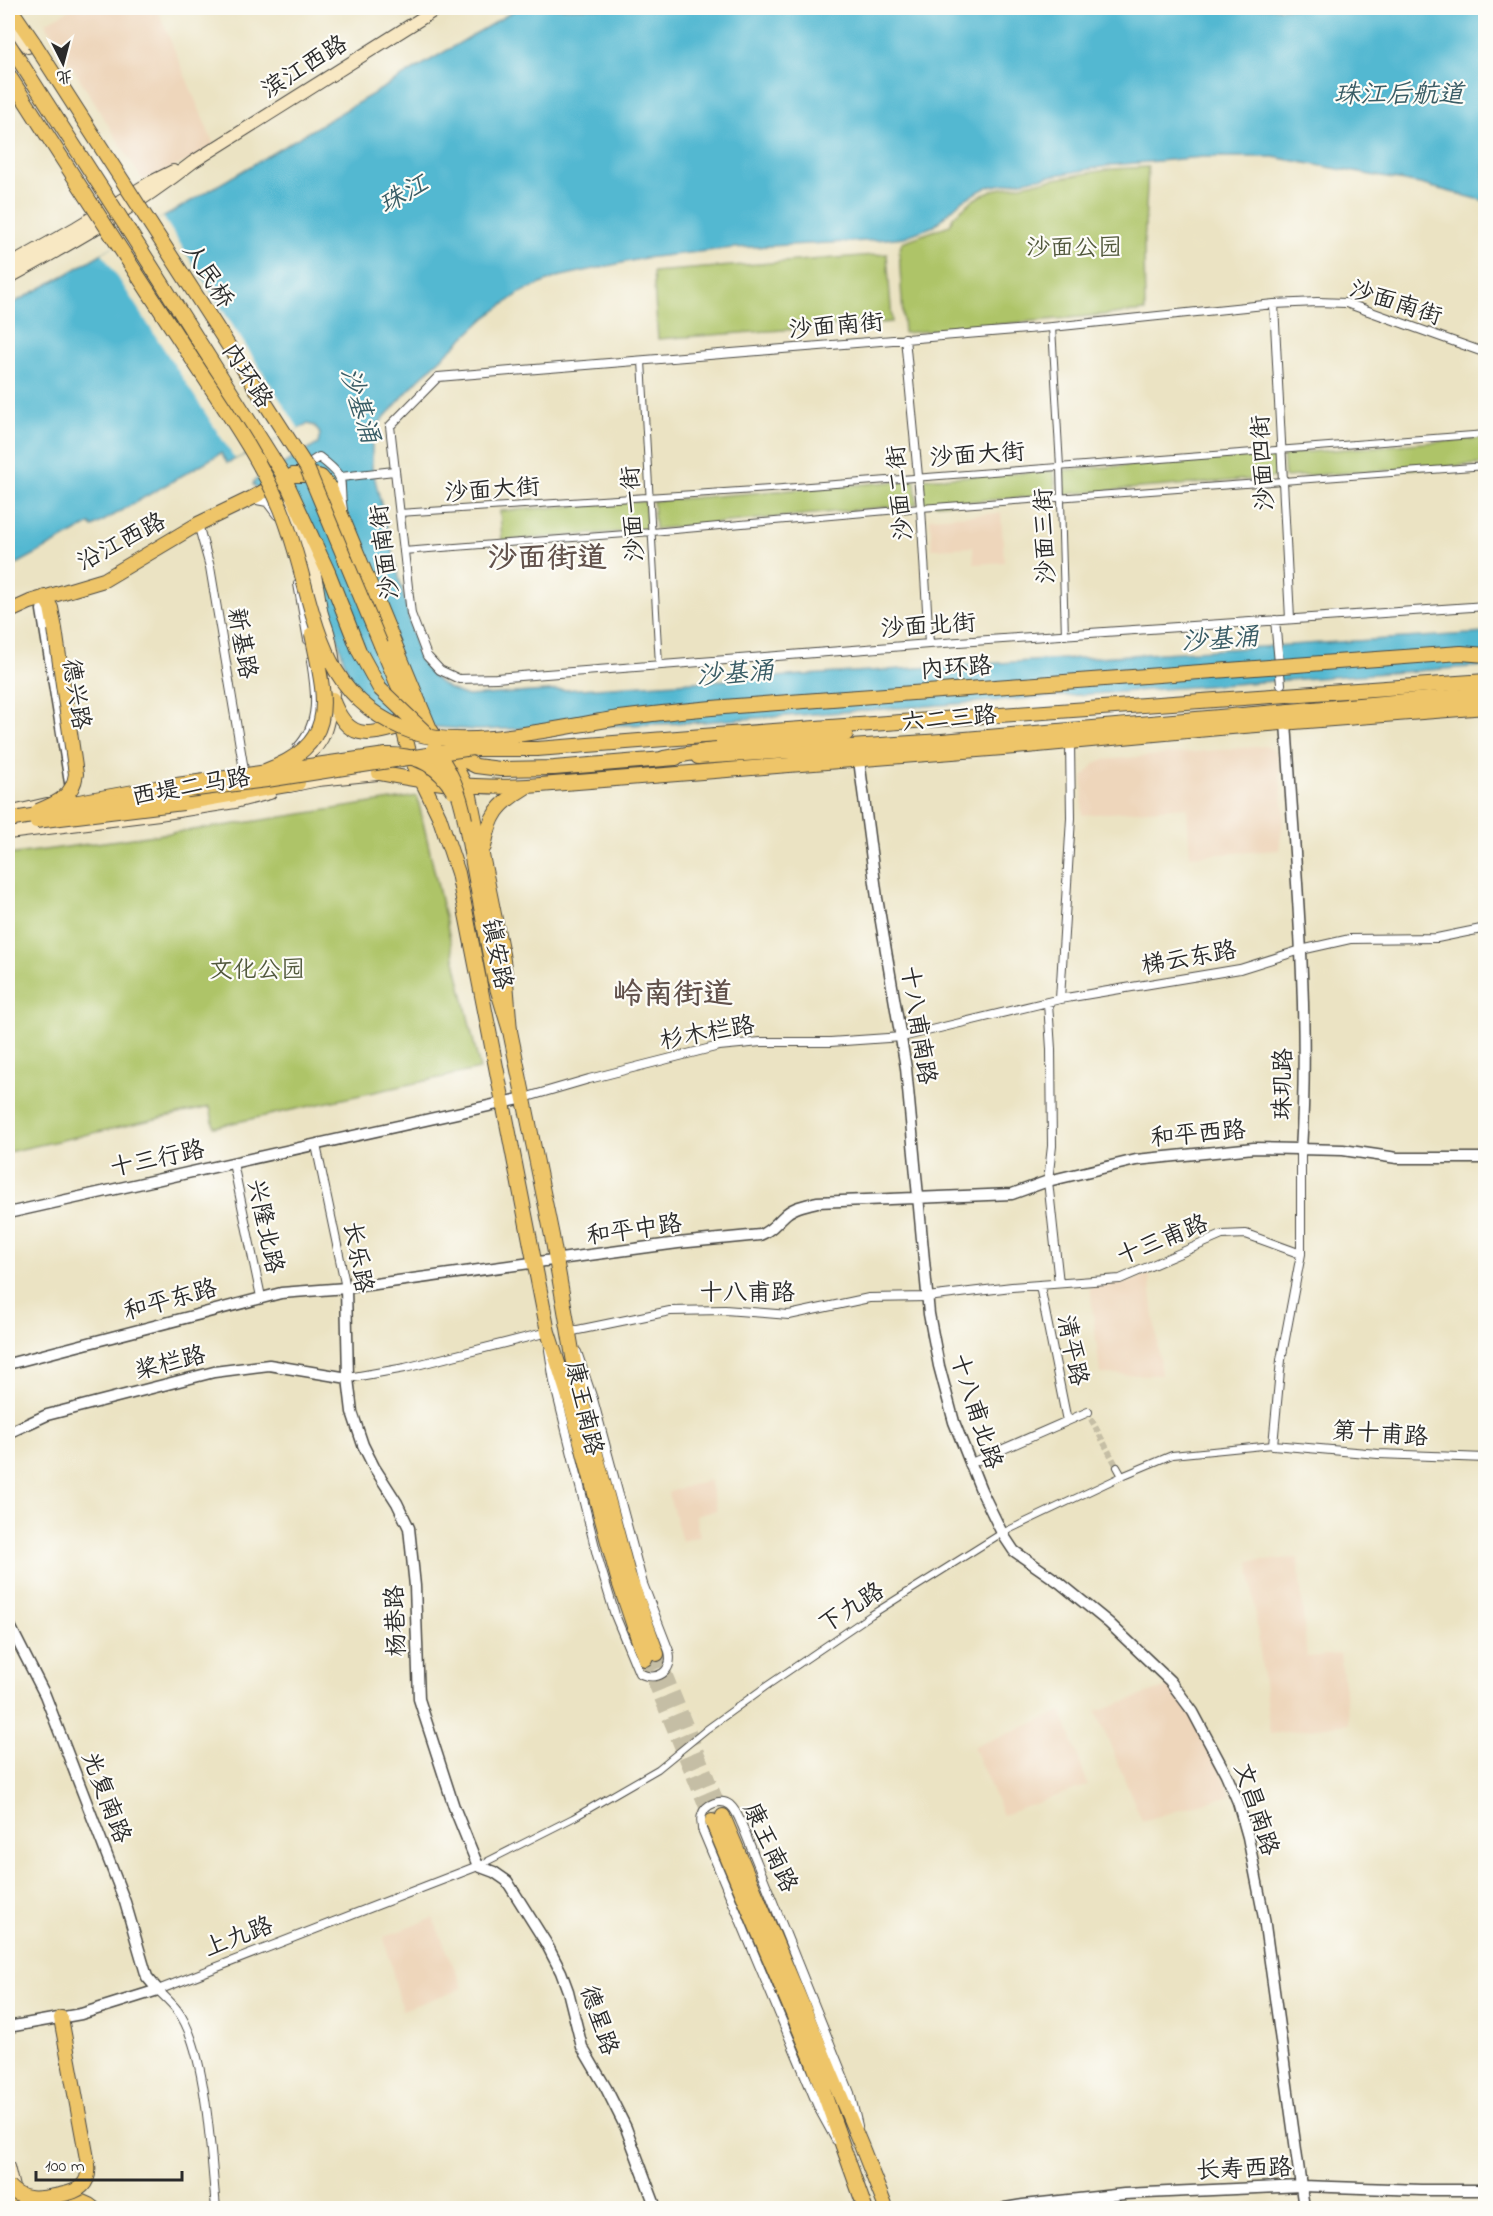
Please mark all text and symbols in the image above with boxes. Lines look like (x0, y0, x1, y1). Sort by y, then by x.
street label: 滨江西路 (255, 28, 355, 108)
north arrow (33, 33, 93, 93)
text: 北 (55, 63, 74, 89)
water label: 珠江后航道 (1334, 77, 1466, 115)
water label: 珠江 (372, 166, 437, 225)
park label: 沙面公园 (1026, 232, 1122, 267)
street label: 人民桥 (173, 237, 241, 316)
street label: 沙面南街 (1344, 273, 1446, 336)
street label: 沙面南街 (787, 306, 886, 349)
street label: 内环路 (212, 337, 280, 416)
water label: 沙基涌 (329, 363, 388, 450)
street label: 沙面四街 (1245, 414, 1284, 512)
street label: 沙面大街 (928, 436, 1026, 477)
street label: 沙面二街 (880, 443, 923, 542)
street label: 沙面一街 (615, 465, 654, 563)
street label: 沙面大街 (443, 471, 541, 512)
street label: 沙面三街 (1027, 487, 1066, 584)
street label: 沙面南街 (363, 502, 410, 601)
street label: 沿江西路 (72, 505, 173, 581)
district label: 沙面街道 (487, 538, 607, 582)
street label: 新基路 (217, 605, 264, 682)
street label: 沙面北街 (879, 607, 977, 648)
water label: 沙基涌 (1180, 619, 1261, 663)
street label: 内环路 (919, 650, 993, 689)
water label: 沙基涌 (695, 653, 776, 697)
street label: 德兴路 (52, 656, 97, 733)
street label: 六二三路 (900, 699, 999, 742)
street label: 西堤二马路 (129, 761, 254, 816)
street label: 镇安路 (471, 916, 520, 993)
street label: 梯云东路 (1139, 934, 1240, 985)
park label: 文化公园 (209, 954, 305, 989)
street label: 十八甫南路 (890, 963, 943, 1087)
district label: 岭南街道 (613, 974, 733, 1018)
street label: 杉木栏路 (657, 1009, 758, 1060)
street label: 珠玑路 (1266, 1048, 1303, 1120)
street label: 和平西路 (1149, 1114, 1248, 1157)
street label: 十三行路 (107, 1133, 208, 1188)
street label: 兴隆北路 (236, 1176, 291, 1277)
street label: 和平中路 (584, 1207, 684, 1255)
street label: 十三甫路 (1112, 1207, 1214, 1276)
street label: 长乐路 (333, 1219, 380, 1296)
street label: 和平东路 (120, 1272, 222, 1331)
street label: 十八甫路 (699, 1277, 795, 1312)
street label: 清平路 (1046, 1312, 1095, 1389)
street label: 桨栏路 (131, 1339, 210, 1390)
street label: 十八甫北路 (939, 1349, 1010, 1474)
street label: 康王南路 (555, 1358, 610, 1459)
street label: 第十甫路 (1331, 1415, 1429, 1456)
street label: 下九路 (813, 1575, 892, 1643)
street label: 杨巷路 (379, 1584, 416, 1658)
street label: 光复南路 (71, 1747, 138, 1849)
street label: 文昌南路 (1223, 1759, 1286, 1861)
street label: 康王南路 (733, 1797, 805, 1899)
street label: 上九路 (199, 1909, 279, 1968)
street label: 德星路 (569, 1981, 626, 2061)
scale bar (36, 2144, 182, 2182)
street label: 长寿西路 (1196, 2151, 1293, 2190)
text: 100 m (45, 2154, 85, 2180)

